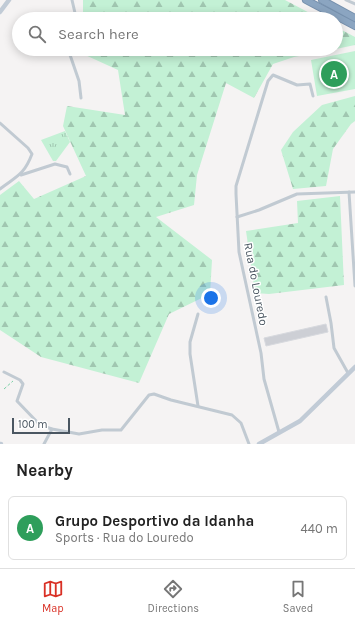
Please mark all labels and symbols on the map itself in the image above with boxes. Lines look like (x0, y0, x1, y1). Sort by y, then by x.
pin: A (321, 59, 347, 89)
street label: Rua do Louredo (241, 241, 271, 327)
your location (201, 288, 221, 308)
scale bar (12, 416, 70, 435)

